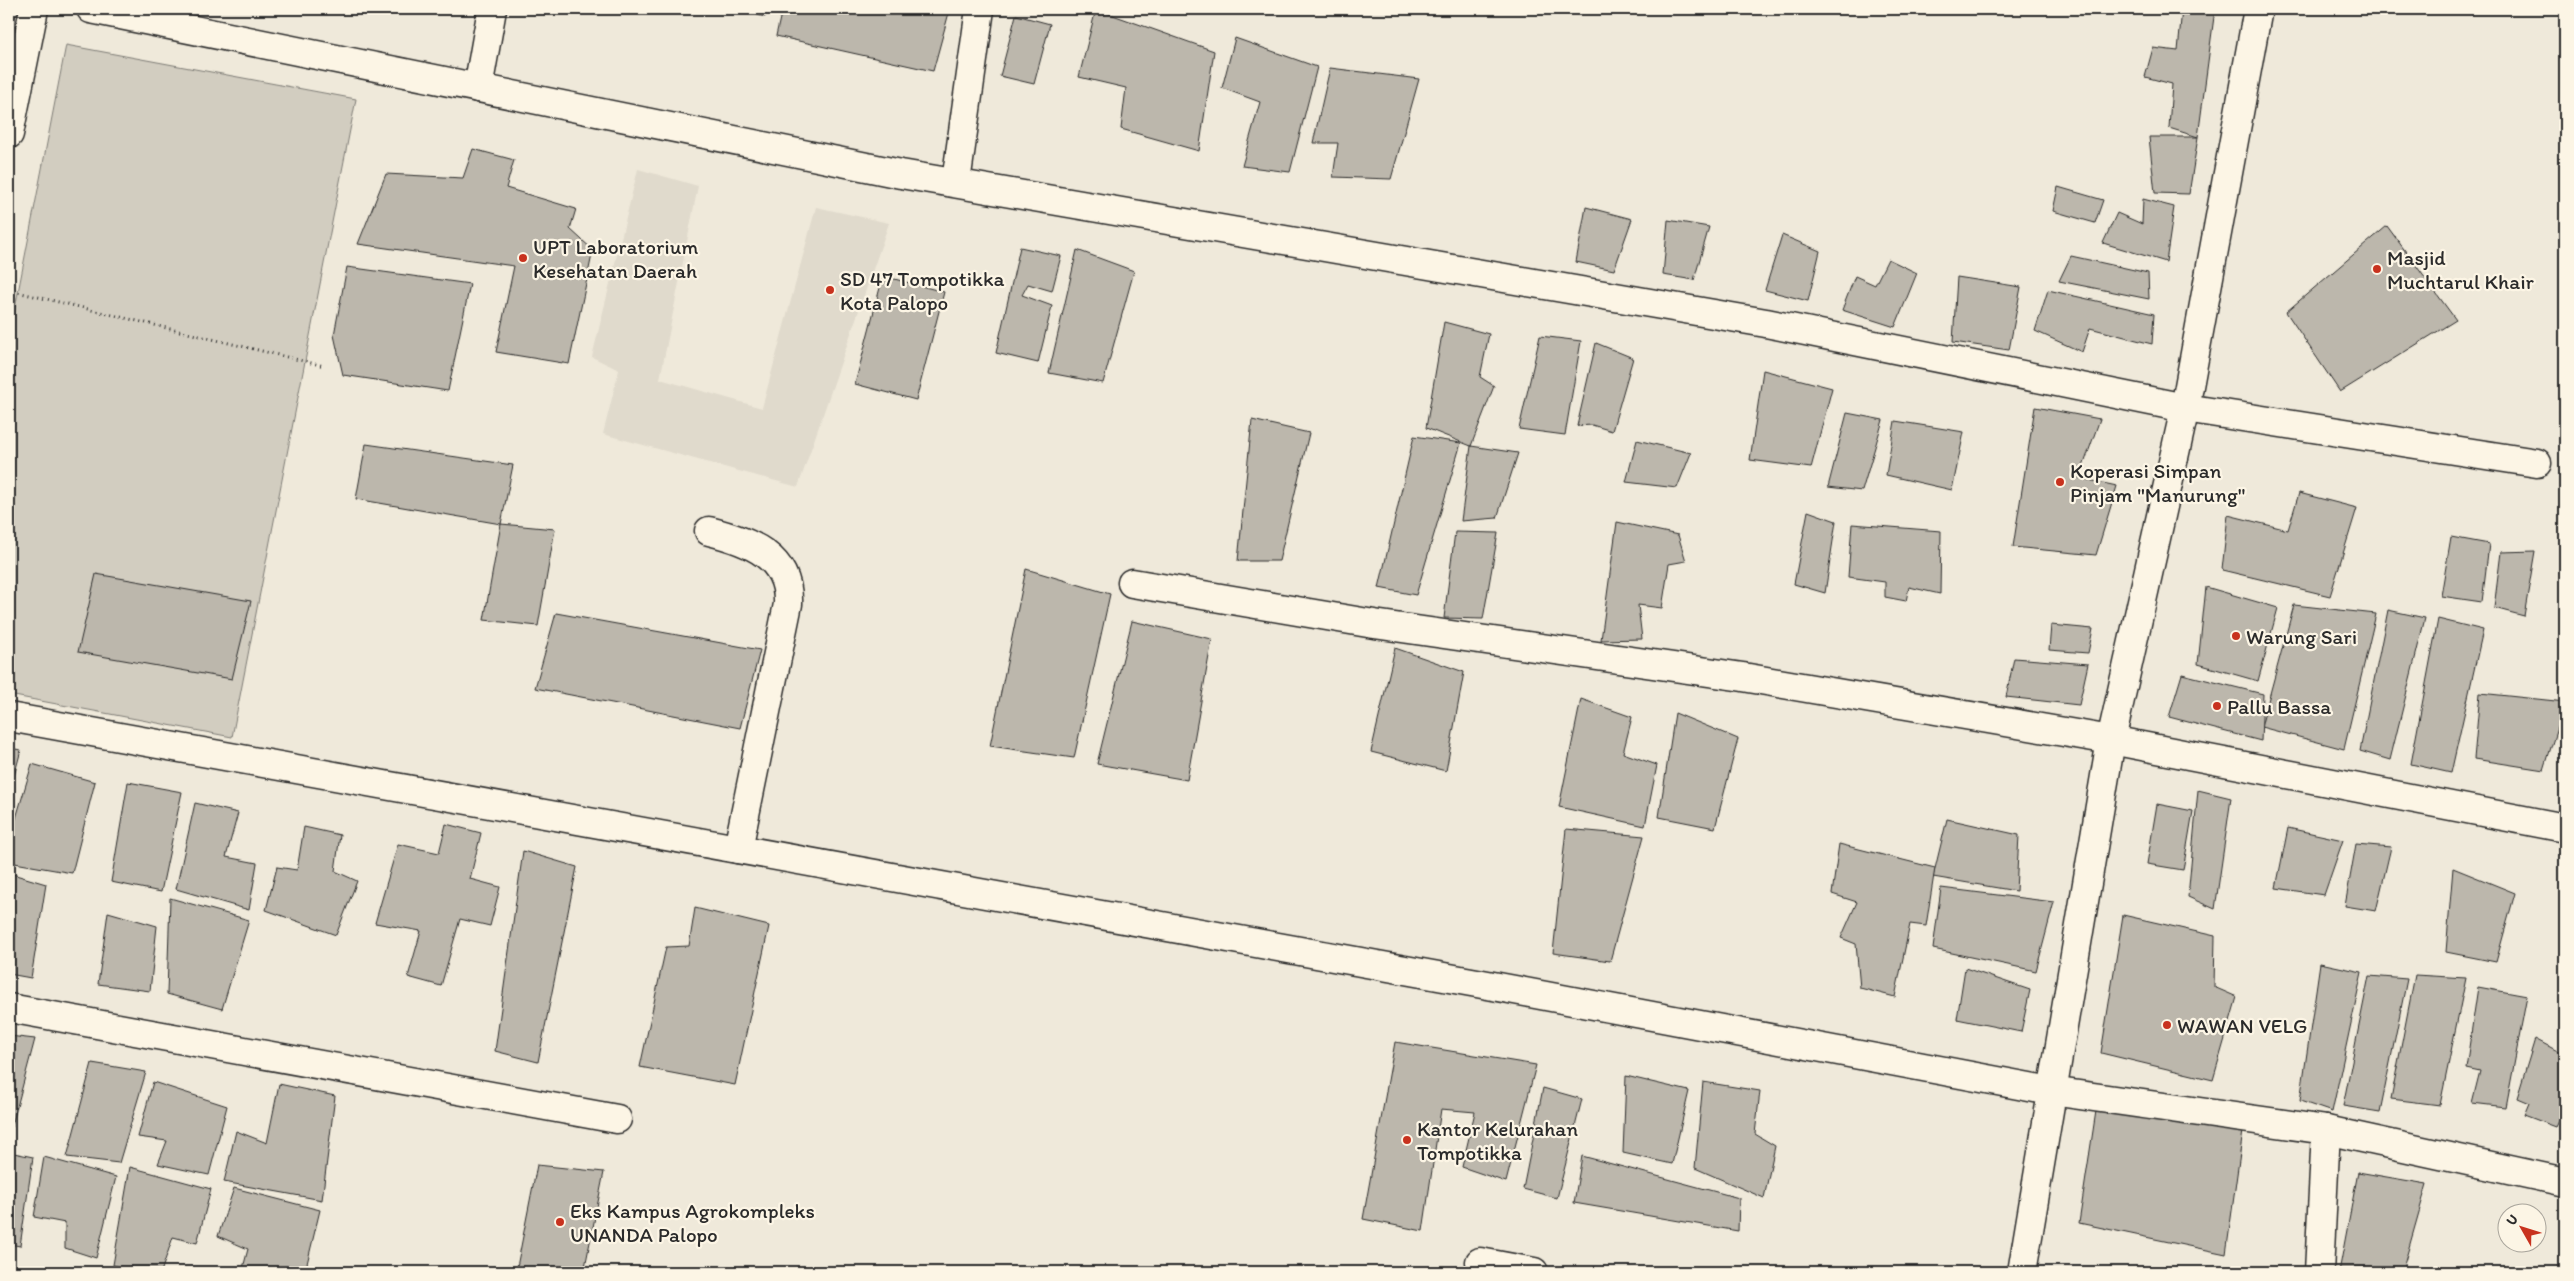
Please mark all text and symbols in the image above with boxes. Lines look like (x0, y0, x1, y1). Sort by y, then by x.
place label: UPT Laboratorium Kesehatan Daerah (533, 234, 698, 283)
place label: Masjid Muchtarul Khair (2387, 245, 2535, 294)
marker: UPT Laboratorium Kesehatan Daerah (517, 252, 529, 264)
marker: Masjid Muchtarul Khair (2371, 263, 2383, 275)
place label: SD 47 Tompotikka Kota Palopo (840, 266, 1005, 315)
marker: SD 47 Tompotikka Kota Palopo (824, 284, 836, 296)
place label: Koperasi Simpan Pinjam "Manurung" (2070, 458, 2245, 507)
marker: Koperasi Simpan Pinjam "Manurung" (2054, 476, 2066, 488)
place label: Warung Sari (2246, 624, 2357, 649)
marker: Warung Sari (2230, 630, 2242, 642)
place label: Pallu Bassa (2227, 694, 2331, 719)
marker: Pallu Bassa (2211, 700, 2223, 712)
place label: WAWAN VELG (2177, 1013, 2308, 1038)
marker: WAWAN VELG (2161, 1019, 2173, 1031)
place label: Kantor Kelurahan Tompotikka (1417, 1116, 1578, 1165)
marker: Kantor Kelurahan Tompotikka (1401, 1134, 1413, 1146)
place label: Eks Kampus Agrokompleks UNANDA Palopo (570, 1198, 815, 1247)
north arrow (2496, 1204, 2546, 1254)
text: U (2503, 1211, 2522, 1229)
marker: Eks Kampus Agrokompleks UNANDA Palopo (554, 1216, 566, 1228)

